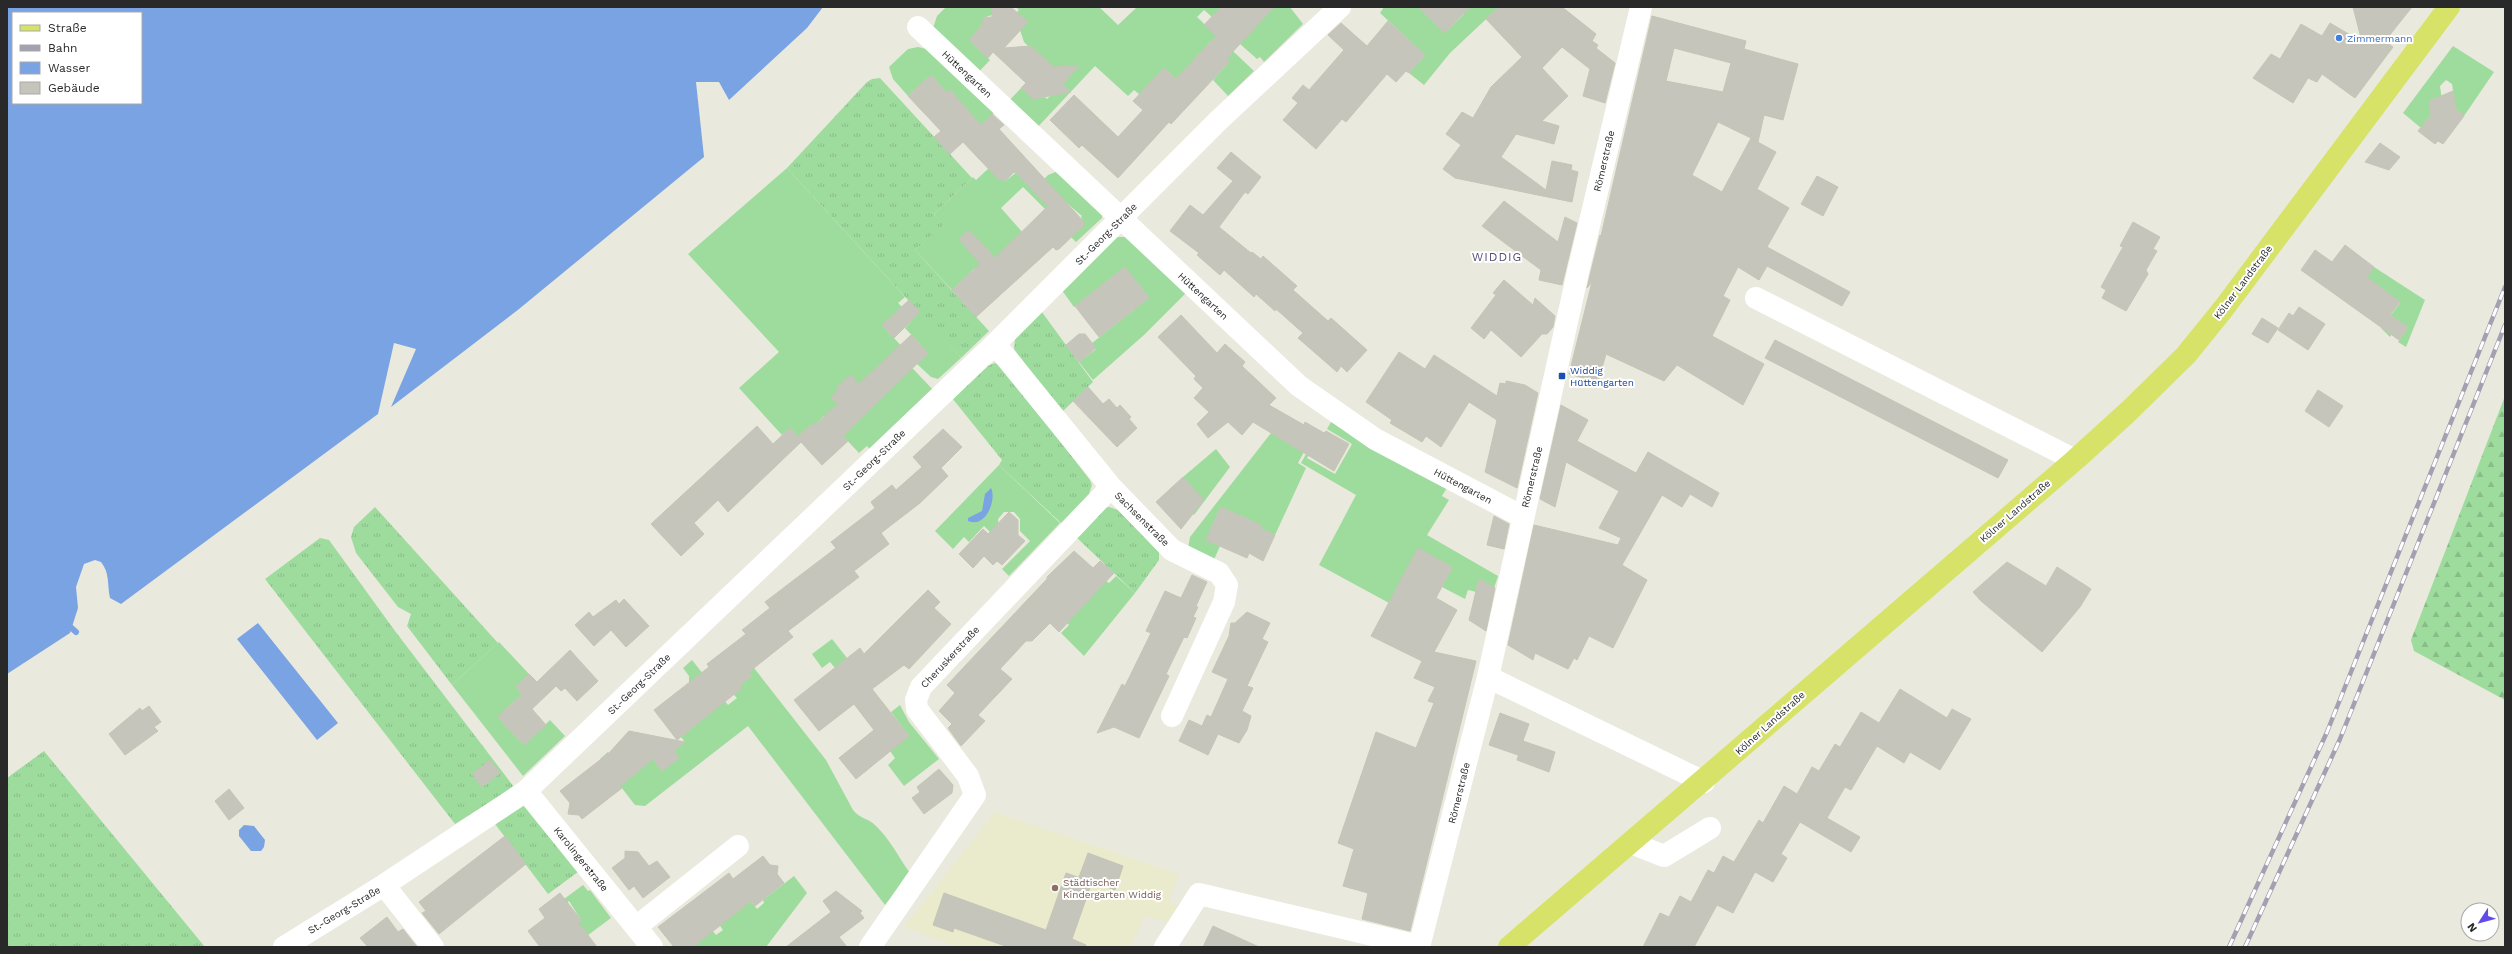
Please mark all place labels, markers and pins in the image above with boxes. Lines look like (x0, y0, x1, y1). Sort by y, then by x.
marker: Zimmermann (2334, 33, 2344, 43)
place label: Zimmermann (2347, 33, 2412, 44)
place label: Widdig Hüttengarten (1570, 365, 1634, 388)
marker: Widdig Hüttengarten (1557, 371, 1567, 381)
place label: Städtischer Kindergarten Widdig (1063, 877, 1162, 900)
marker: Städtischer Kindergarten Widdig (1050, 883, 1060, 893)

